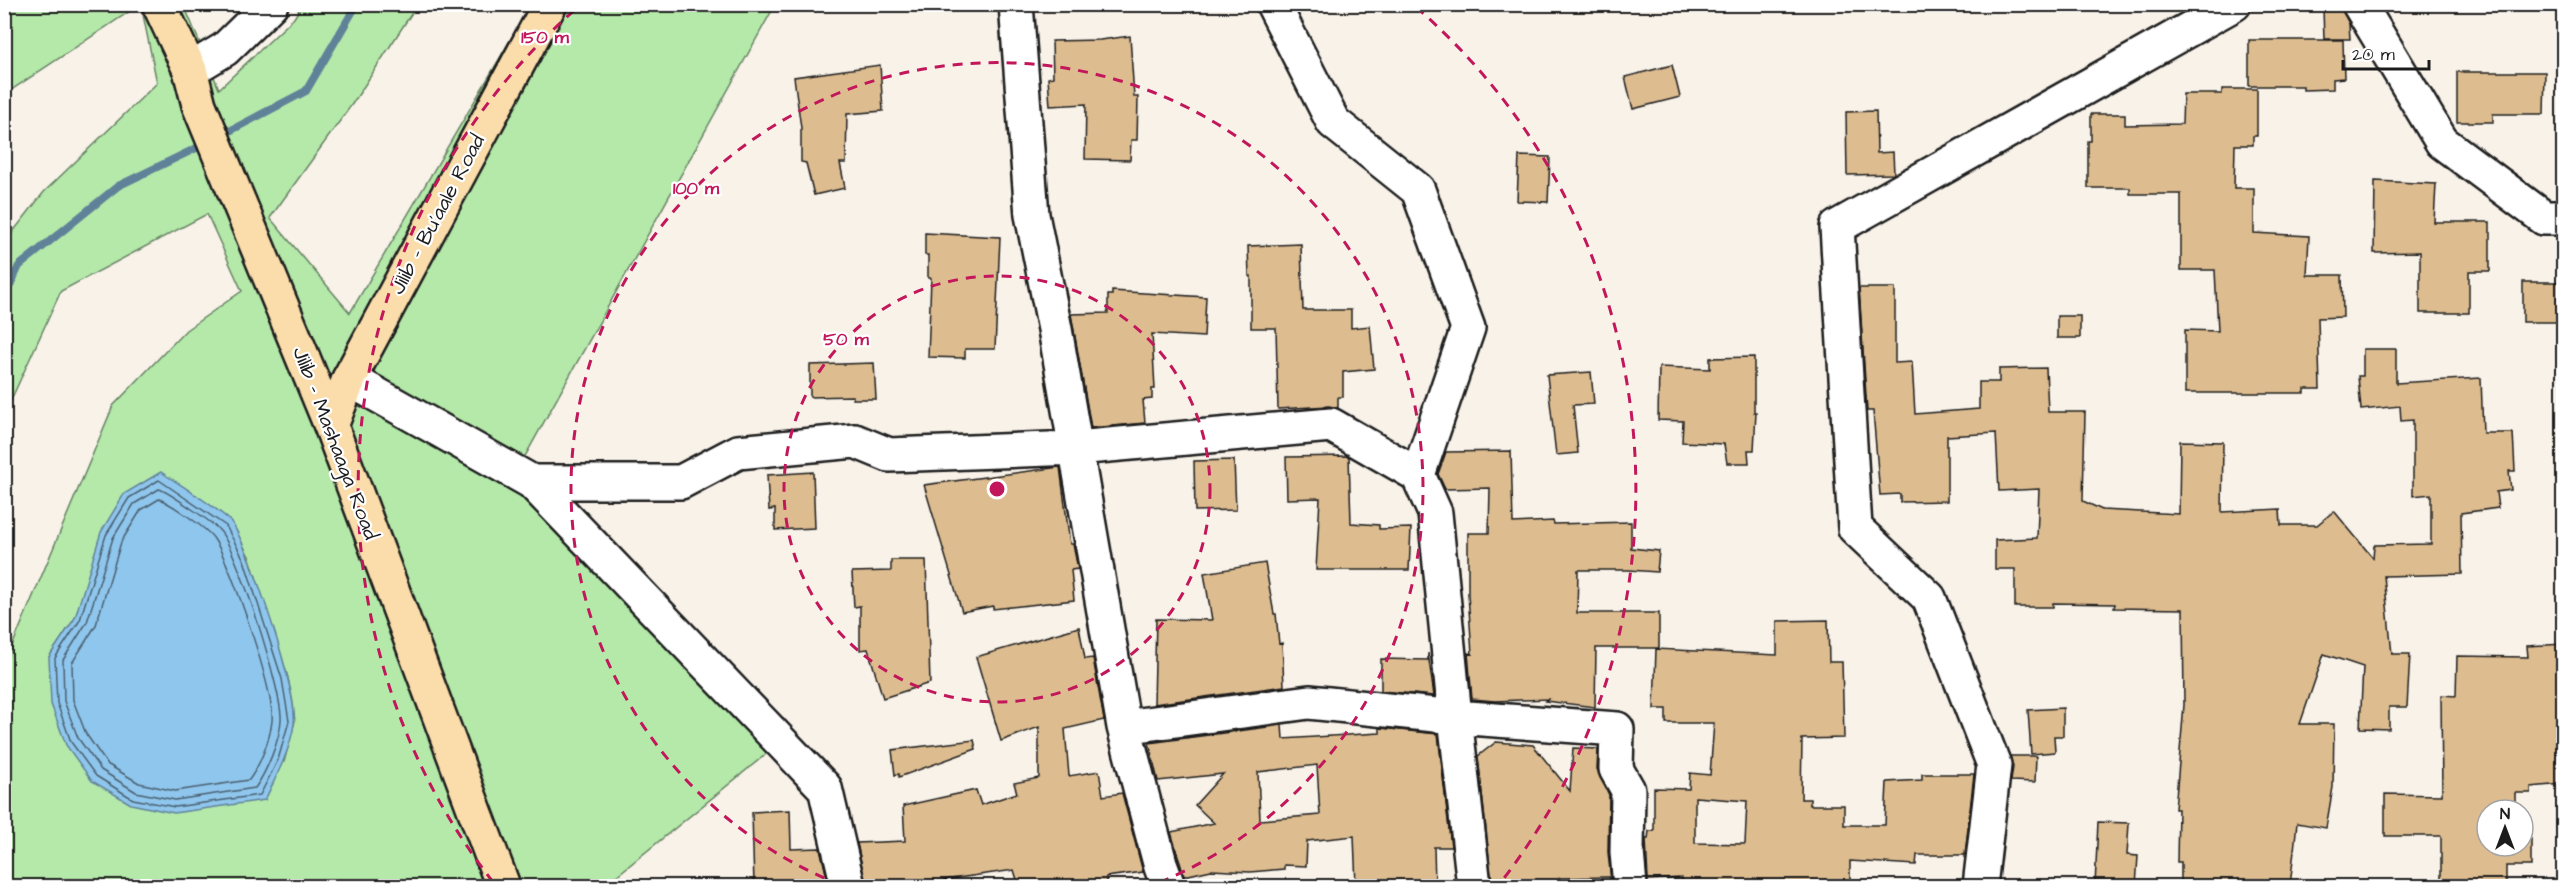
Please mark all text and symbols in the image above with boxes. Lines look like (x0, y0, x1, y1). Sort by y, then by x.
text: 150 m (521, 25, 570, 50)
scale bar (2343, 33, 2428, 71)
text: 20 m (2352, 42, 2395, 67)
street label: Jilib - Bu'aale Road (383, 129, 492, 299)
text: 100 m (673, 176, 720, 201)
text: 50 m (823, 327, 870, 352)
street label: Jilib - Mashaaga Road (284, 343, 386, 545)
centre of rings (987, 479, 1007, 499)
north arrow (2475, 798, 2535, 858)
text: N (2500, 803, 2510, 825)

